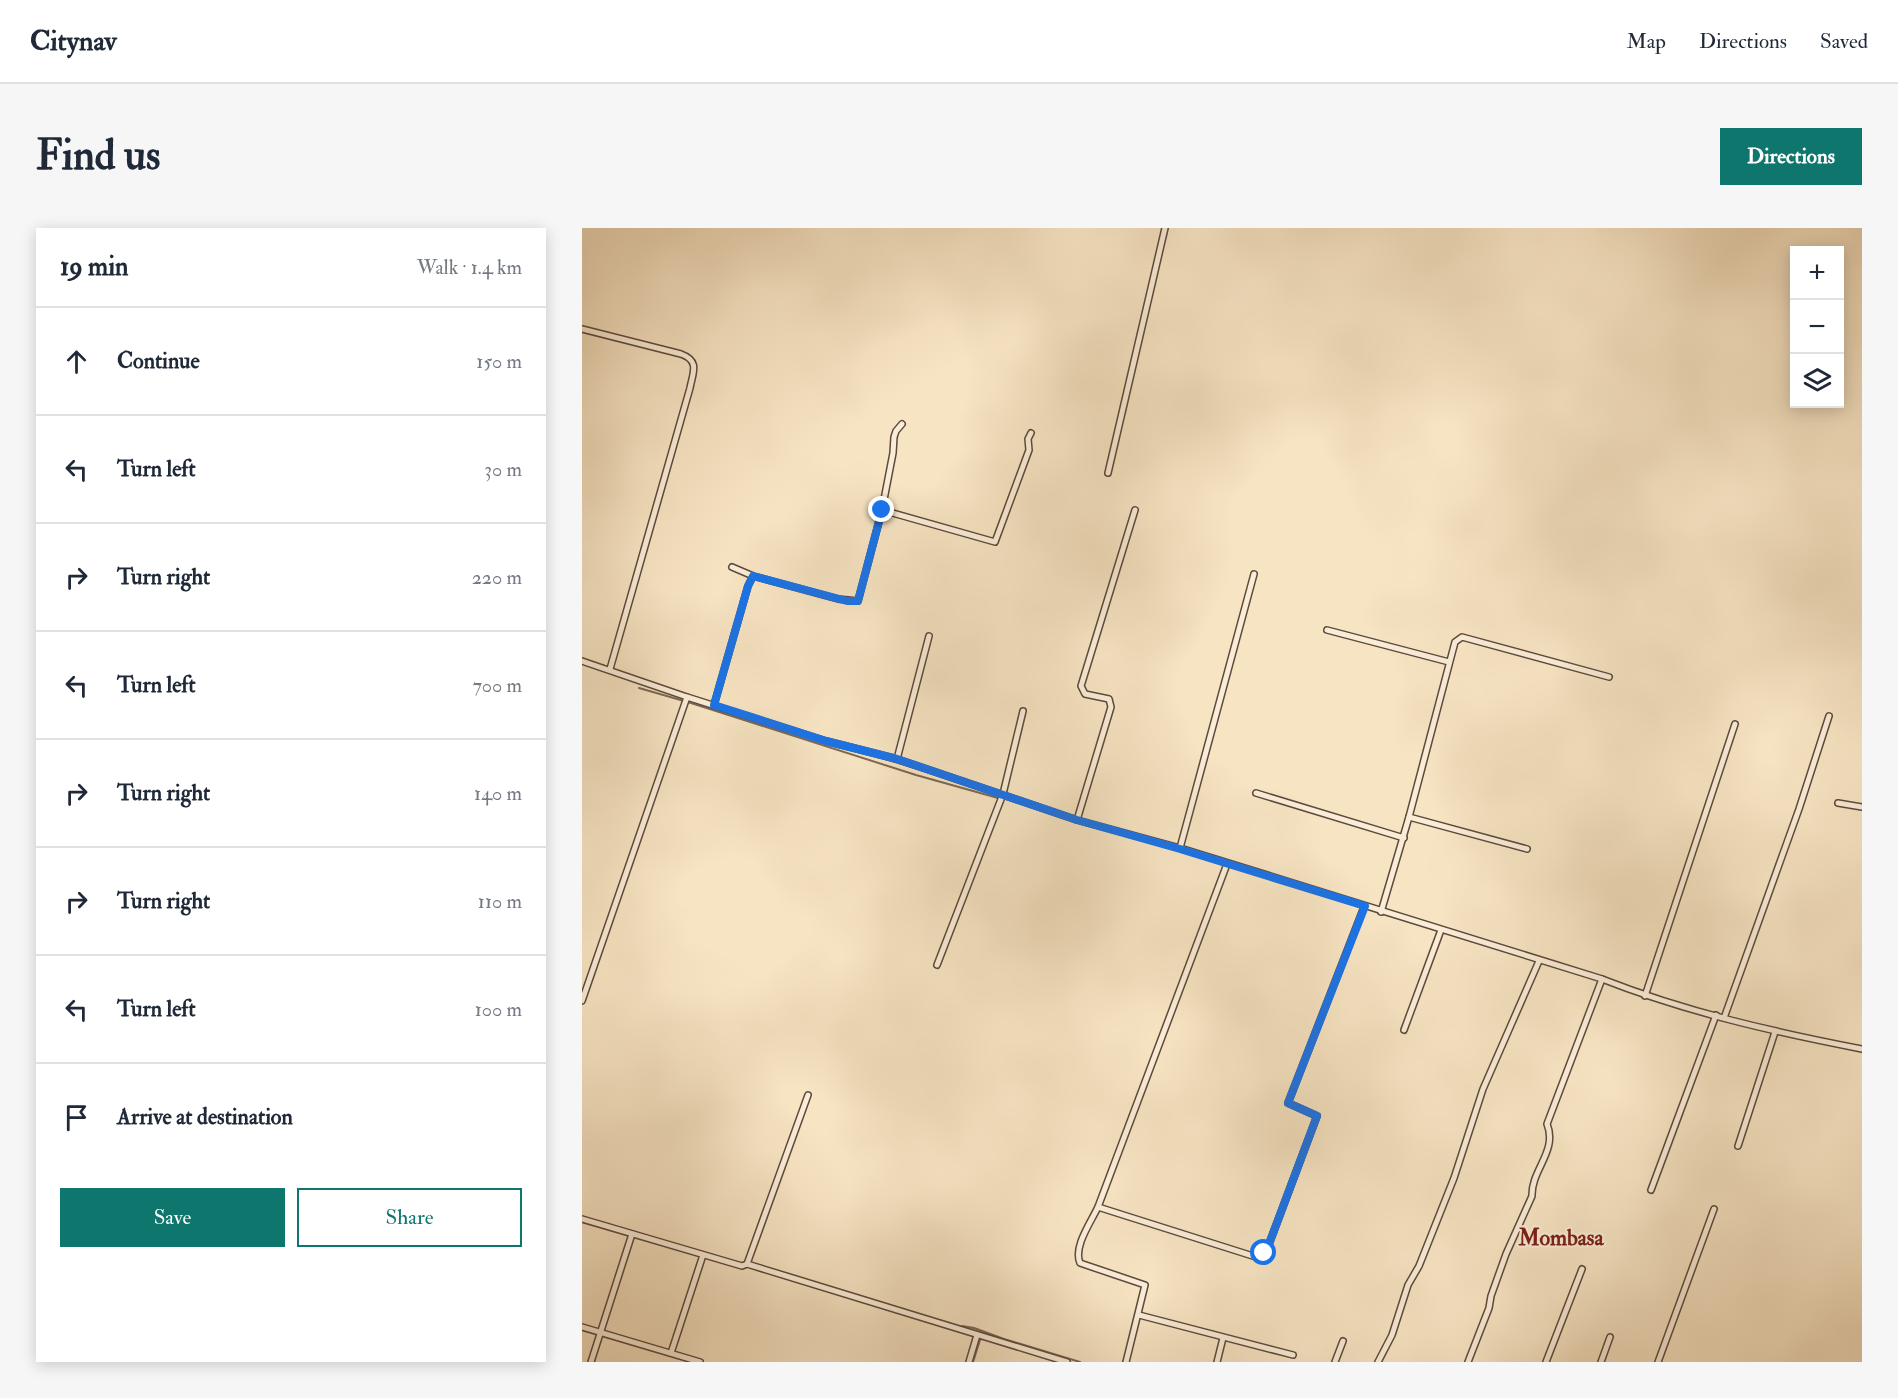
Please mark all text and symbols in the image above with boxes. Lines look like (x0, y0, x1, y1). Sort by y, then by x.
text: Citynav (30, 24, 117, 59)
text: Map (1626, 28, 1666, 55)
text: Directions (1699, 28, 1787, 55)
text: Saved (1820, 28, 1868, 55)
button: Directions (1720, 128, 1862, 185)
text: Find us (36, 130, 160, 182)
map controls (1790, 246, 1844, 408)
button: + (1790, 246, 1844, 300)
text: 19 min (60, 251, 128, 283)
text: Walk · 1.4 km (417, 255, 522, 280)
button: − (1790, 300, 1844, 354)
icon: ahead (60, 345, 93, 378)
text: Continue (117, 347, 200, 375)
text: 150 m (476, 349, 522, 374)
button: layers (1790, 354, 1844, 408)
icon: left (60, 453, 93, 486)
text: Turn left (117, 455, 196, 483)
text: 30 m (484, 457, 522, 482)
route end (868, 496, 894, 522)
icon: right (60, 561, 93, 594)
text: Turn right (117, 563, 210, 591)
text: 220 m (472, 565, 522, 590)
icon: left (60, 669, 93, 702)
text: Turn left (117, 671, 196, 699)
text: 700 m (473, 673, 522, 698)
icon: right (60, 777, 93, 810)
text: Turn right (117, 779, 210, 807)
text: 140 m (474, 781, 522, 806)
icon: right (60, 885, 93, 918)
text: Turn right (117, 887, 210, 915)
text: 110 m (478, 889, 522, 914)
icon: left (60, 993, 93, 1026)
text: Turn left (117, 995, 196, 1023)
text: 100 m (475, 997, 522, 1022)
icon: arrive (60, 1101, 93, 1134)
text: Arrive at destination (117, 1103, 293, 1131)
button: Save (60, 1188, 285, 1247)
button: Share (297, 1188, 522, 1247)
district label: Mombasa (1518, 1224, 1604, 1252)
route start (1250, 1239, 1276, 1265)

